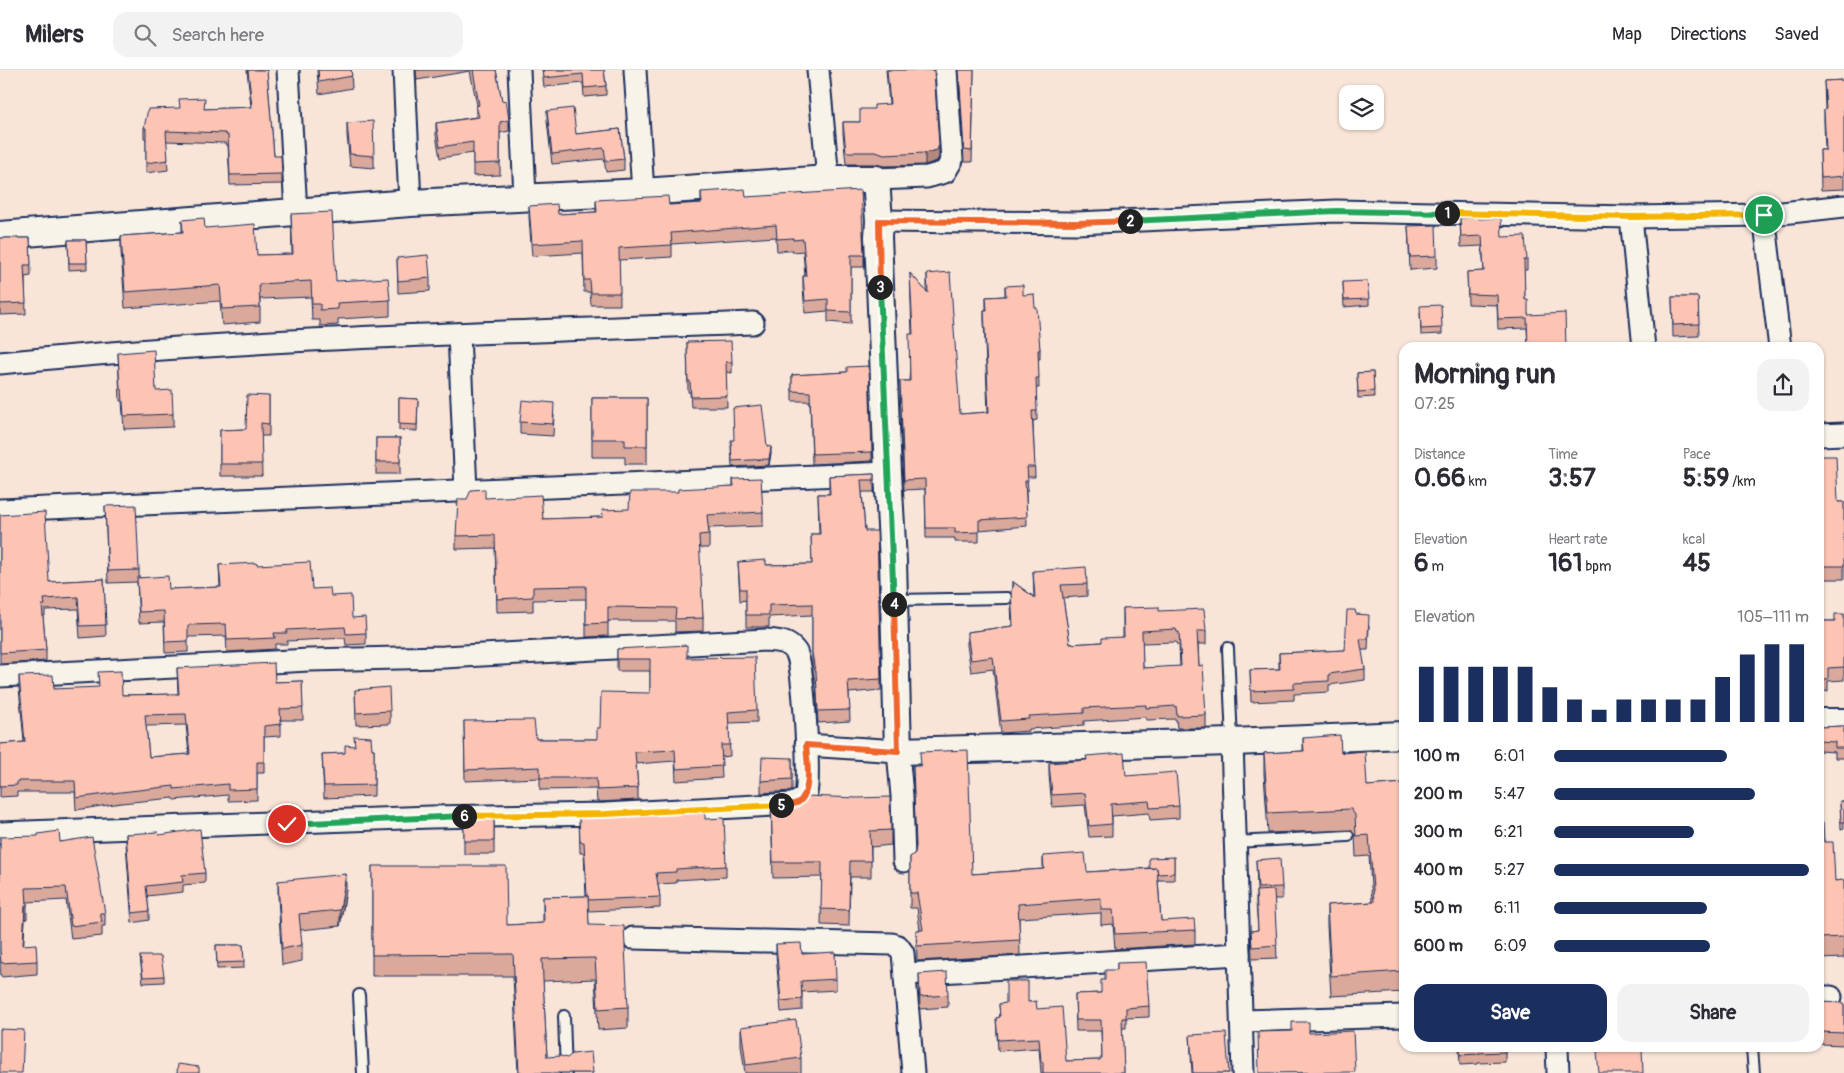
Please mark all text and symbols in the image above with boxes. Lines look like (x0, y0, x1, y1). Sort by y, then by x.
search box (113, 12, 463, 57)
text: Milers (25, 20, 83, 49)
icon: search (131, 21, 159, 49)
text: Search here (171, 23, 264, 47)
text: Map (1612, 23, 1642, 46)
text: Directions (1670, 23, 1746, 46)
text: Saved (1774, 23, 1819, 46)
map controls (1339, 85, 1384, 130)
button: layers (1339, 85, 1384, 130)
pin (1743, 194, 1785, 236)
pin: 1 (1434, 200, 1460, 226)
icon: arrive (1750, 201, 1778, 229)
text: 1 (1445, 205, 1450, 222)
pin: 2 (1118, 208, 1142, 234)
text: 2 (1127, 213, 1134, 230)
pin: 3 (868, 274, 892, 300)
text: 3 (877, 279, 884, 296)
text: Morning run (1414, 357, 1556, 392)
button: share (1757, 359, 1809, 411)
text: 07:25 (1414, 394, 1455, 414)
text: Distance (1414, 446, 1465, 463)
text: Time (1548, 446, 1578, 463)
text: Pace (1683, 446, 1710, 463)
text: 0.66 (1414, 463, 1466, 494)
text: 3:57 (1548, 463, 1596, 494)
text: 5:59 (1683, 463, 1729, 494)
text: km (1466, 473, 1487, 490)
text: /km (1729, 473, 1756, 490)
text: Elevation (1414, 531, 1467, 548)
text: Heart rate (1548, 531, 1607, 548)
text: kcal (1683, 531, 1705, 548)
text: 6 (1414, 548, 1429, 579)
text: 161 (1548, 548, 1582, 579)
text: 45 (1683, 548, 1711, 579)
text: m (1429, 558, 1444, 575)
text: bpm (1582, 558, 1611, 575)
pin: 4 (882, 592, 906, 616)
text: 4 (890, 596, 899, 613)
text: Elevation (1414, 607, 1475, 627)
text: 105–111 m (1737, 607, 1809, 627)
text: 100 m (1414, 746, 1460, 766)
text: 6:01 (1494, 746, 1525, 766)
text: 200 m (1414, 784, 1462, 804)
text: 5:47 (1494, 784, 1525, 804)
pin: 5 (768, 792, 794, 818)
text: 5 (778, 797, 785, 814)
pin (266, 803, 308, 845)
pin: 6 (452, 804, 476, 828)
text: 6 (460, 808, 469, 825)
icon: check (273, 810, 301, 838)
text: 300 m (1414, 822, 1462, 842)
text: 6:21 (1494, 822, 1523, 842)
text: 400 m (1414, 860, 1463, 880)
text: 5:27 (1494, 860, 1524, 880)
text: 500 m (1414, 898, 1462, 918)
text: 6:11 (1494, 898, 1520, 918)
text: 600 m (1414, 936, 1463, 956)
text: 6:09 (1494, 936, 1527, 956)
button: Save (1414, 984, 1607, 1042)
button: Share (1617, 984, 1809, 1042)

